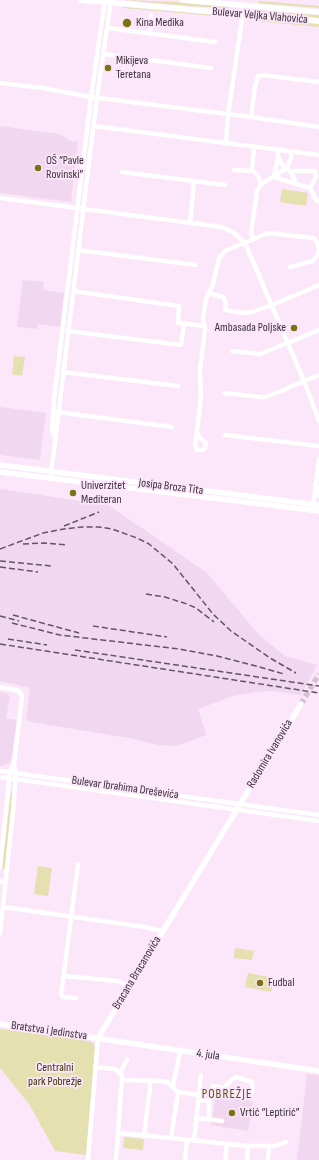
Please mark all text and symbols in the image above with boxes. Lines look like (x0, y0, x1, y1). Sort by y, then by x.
street label: Bulevar Veljka Vlahovića (212, 5, 308, 27)
place label: Kina Medika (136, 16, 184, 30)
marker: Kina Medika (121, 17, 133, 29)
place label: Mikijeva Teretana (116, 54, 151, 82)
marker: Mikijeva Teretana (103, 63, 113, 73)
place label: OŠ “Pavle Rovinski” (46, 154, 84, 182)
marker: OŠ “Pavle Rovinski” (33, 163, 43, 173)
place label: Ambasada Poljske (215, 321, 286, 335)
marker: Ambasada Poljske (289, 323, 299, 333)
street label: Josipa Broza Tita (138, 476, 204, 498)
place label: Univerzitet Mediteran (81, 479, 126, 507)
marker: Univerzitet Mediteran (68, 488, 78, 498)
street label: Radomira Ivanovića (244, 717, 296, 791)
street label: Bulevar Ibrahima Dreševića (71, 773, 179, 803)
street label: Bracana Bracanovića (110, 934, 164, 1012)
place label: Fudbal (268, 976, 294, 990)
marker: Fudbal (255, 978, 265, 988)
street label: Bratstva i Jedinstva (10, 1019, 88, 1043)
street label: 4. jula (195, 1046, 221, 1064)
park label: Centralni park Pobrežje (28, 1061, 82, 1089)
district label: POBREŽJE (202, 1087, 252, 1103)
place label: Vrtić “Leptirić” (240, 1106, 300, 1120)
marker: Vrtić “Leptirić” (227, 1108, 237, 1118)

